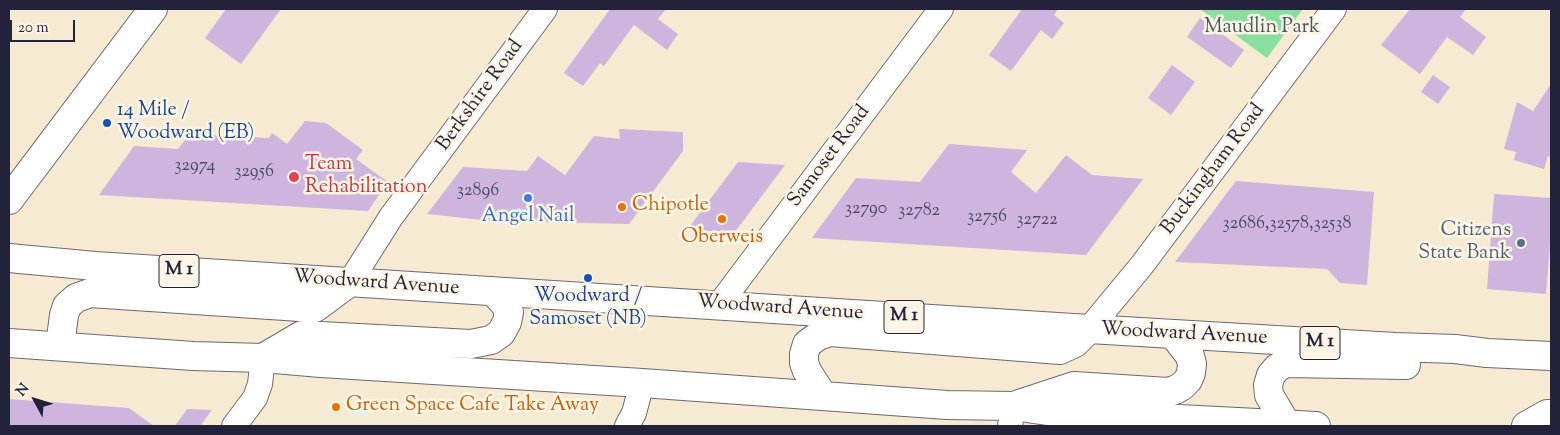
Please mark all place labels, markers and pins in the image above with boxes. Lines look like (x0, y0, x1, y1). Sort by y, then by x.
place label: 14 Mile / Woodward (EB) (117, 100, 254, 147)
marker: 14 Mile / Woodward (EB) (101, 117, 113, 129)
place label: Team Rehabilitation (305, 154, 428, 201)
marker: Team Rehabilitation (287, 170, 301, 184)
marker: Angel Nail (522, 192, 534, 204)
place label: Chipotle (632, 195, 709, 219)
marker: Chipotle (616, 201, 628, 213)
place label: Angel Nail (482, 206, 574, 230)
marker: Oberweis (716, 213, 728, 225)
place label: Citizens State Bank (1418, 220, 1511, 267)
place label: Oberweis (681, 227, 763, 251)
marker: Citizens State Bank (1515, 237, 1527, 249)
marker: Woodward / Samoset (NB) (582, 272, 594, 284)
place label: Woodward / Samoset (NB) (529, 286, 647, 333)
place label: Green Space Cafe Take Away (346, 395, 599, 419)
marker: Green Space Cafe Take Away (330, 401, 342, 413)

